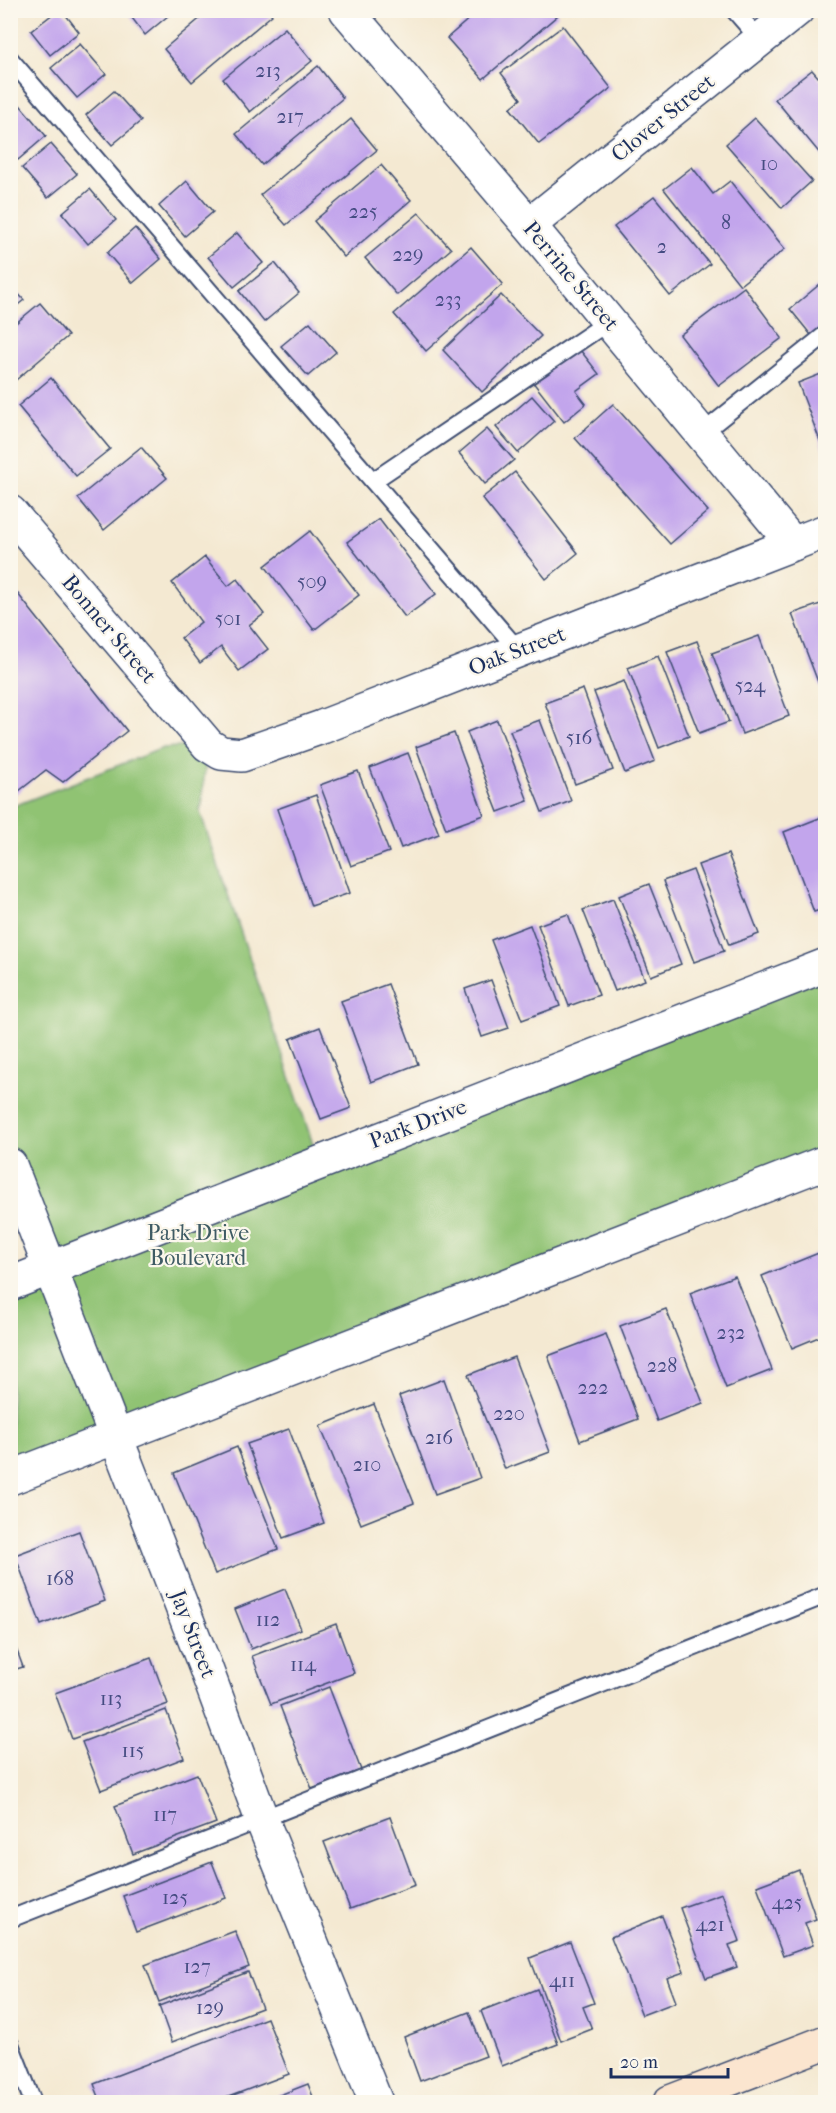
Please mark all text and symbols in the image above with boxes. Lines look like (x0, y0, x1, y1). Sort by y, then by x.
house number: 213 (255, 59, 281, 82)
street label: Clover Street (606, 68, 720, 167)
house number: 217 (276, 105, 304, 128)
house number: 10 (760, 152, 778, 175)
house number: 225 (348, 200, 378, 223)
house number: 8 (721, 211, 731, 234)
street label: Perrine Street (518, 216, 625, 336)
house number: 2 (657, 235, 667, 258)
house number: 229 (392, 243, 424, 266)
house number: 233 (435, 288, 461, 311)
street label: Bonner Street (56, 569, 162, 689)
house number: 509 (297, 570, 327, 593)
house number: 501 (215, 607, 241, 630)
street label: Oak Street (465, 621, 569, 681)
house number: 524 (735, 674, 767, 697)
house number: 516 (566, 726, 592, 749)
street label: Park Drive (366, 1094, 470, 1154)
park label: Park Drive Boulevard (147, 1220, 249, 1271)
house number: 232 (717, 1321, 745, 1344)
house number: 228 (647, 1354, 677, 1377)
house number: 222 (578, 1376, 608, 1399)
house number: 220 (493, 1402, 525, 1425)
house number: 216 (425, 1426, 453, 1449)
house number: 210 (353, 1453, 381, 1476)
house number: 168 (46, 1567, 74, 1590)
street label: Jay Street (164, 1584, 222, 1682)
house number: 112 (256, 1608, 280, 1631)
house number: 114 (290, 1653, 317, 1676)
house number: 113 (100, 1687, 122, 1710)
house number: 115 (122, 1739, 144, 1762)
house number: 117 (153, 1803, 177, 1826)
house number: 125 (162, 1886, 188, 1909)
house number: 425 (772, 1891, 802, 1914)
house number: 421 (695, 1913, 725, 1936)
house number: 127 (183, 1955, 211, 1978)
house number: 411 (549, 1969, 575, 1992)
house number: 129 (196, 1996, 224, 2019)
scale bar (611, 2041, 728, 2079)
text: 20 m (620, 2052, 658, 2073)

